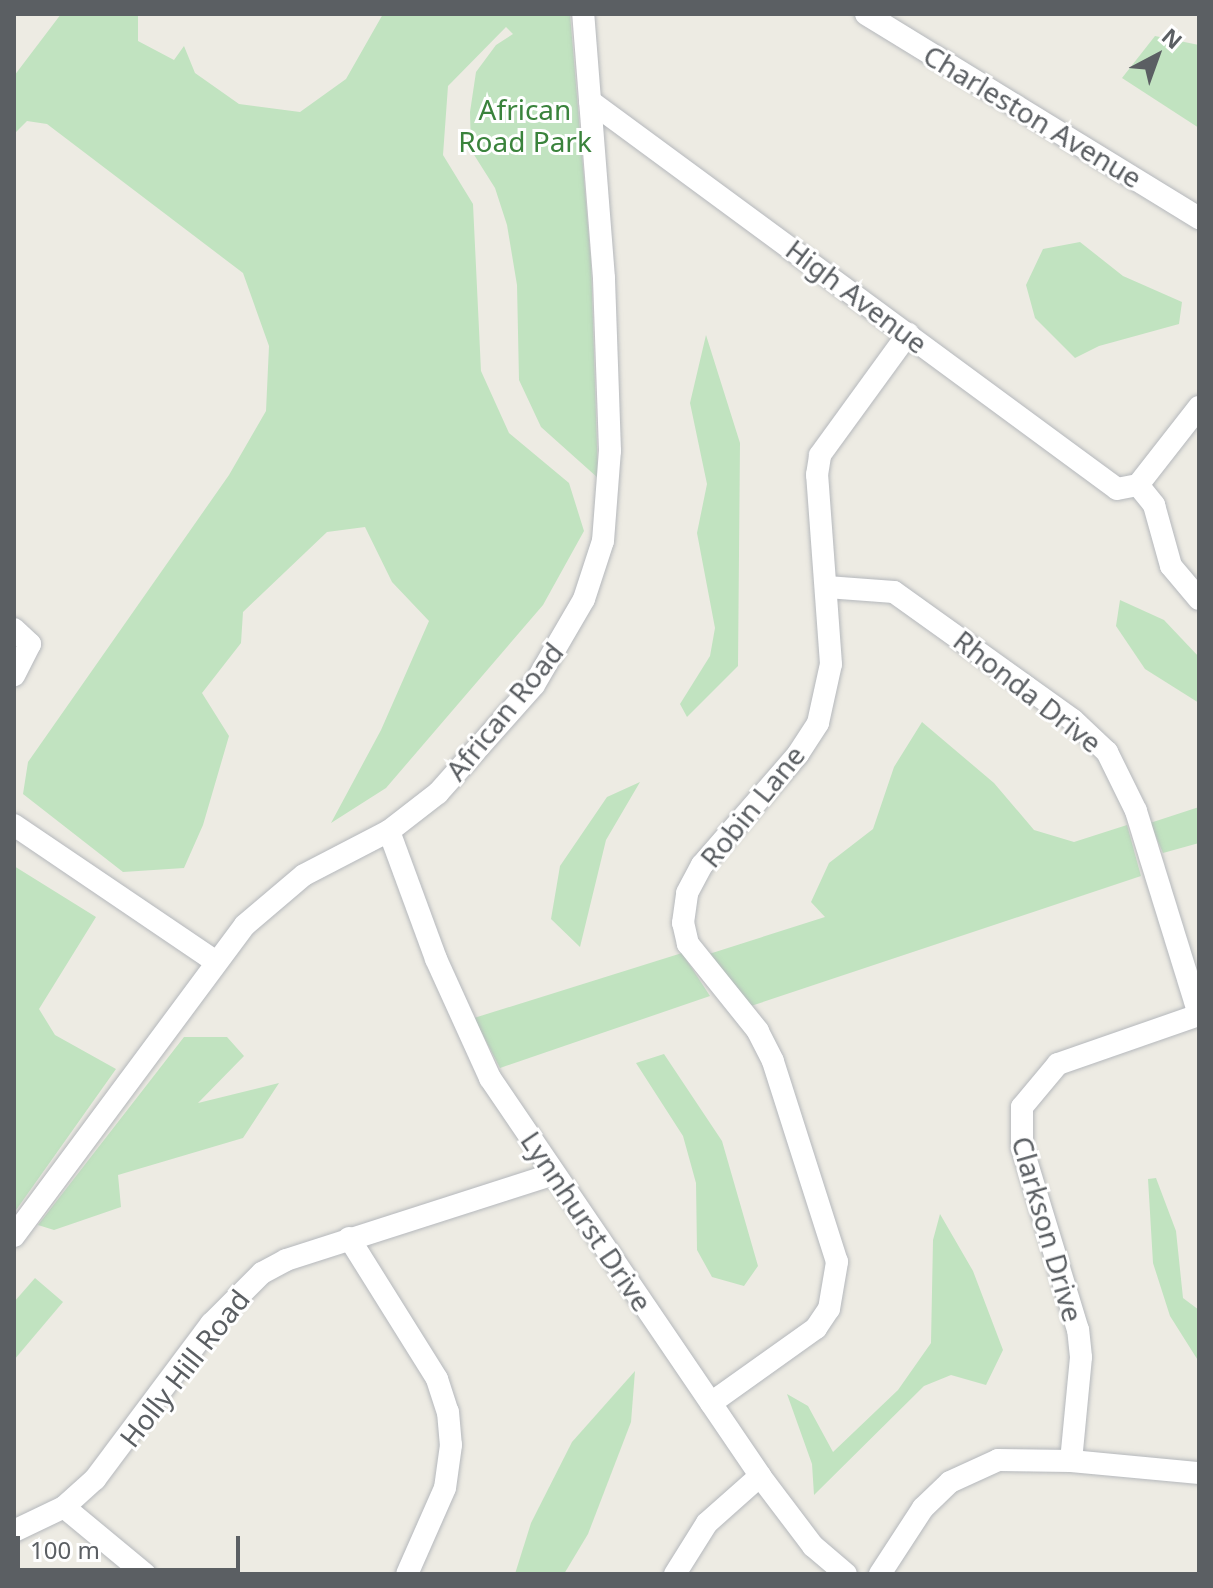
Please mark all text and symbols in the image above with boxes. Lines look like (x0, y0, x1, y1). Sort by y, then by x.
north arrow (1117, 16, 1197, 96)
text: N (1156, 21, 1189, 55)
street label: Charleston Avenue (918, 38, 1148, 194)
park label: African Road Park (458, 92, 592, 158)
street label: High Avenue (780, 232, 934, 360)
street label: Rhonda Drive (947, 623, 1109, 759)
street label: African Road (438, 635, 570, 787)
street label: Robin Lane (693, 738, 811, 874)
street label: Lynnhurst Drive (514, 1125, 660, 1317)
street label: Clarkson Drive (1005, 1132, 1091, 1326)
street label: Holly Hill Road (112, 1283, 256, 1453)
scale bar (20, 1520, 244, 1570)
text: 100 m (30, 1533, 100, 1566)

